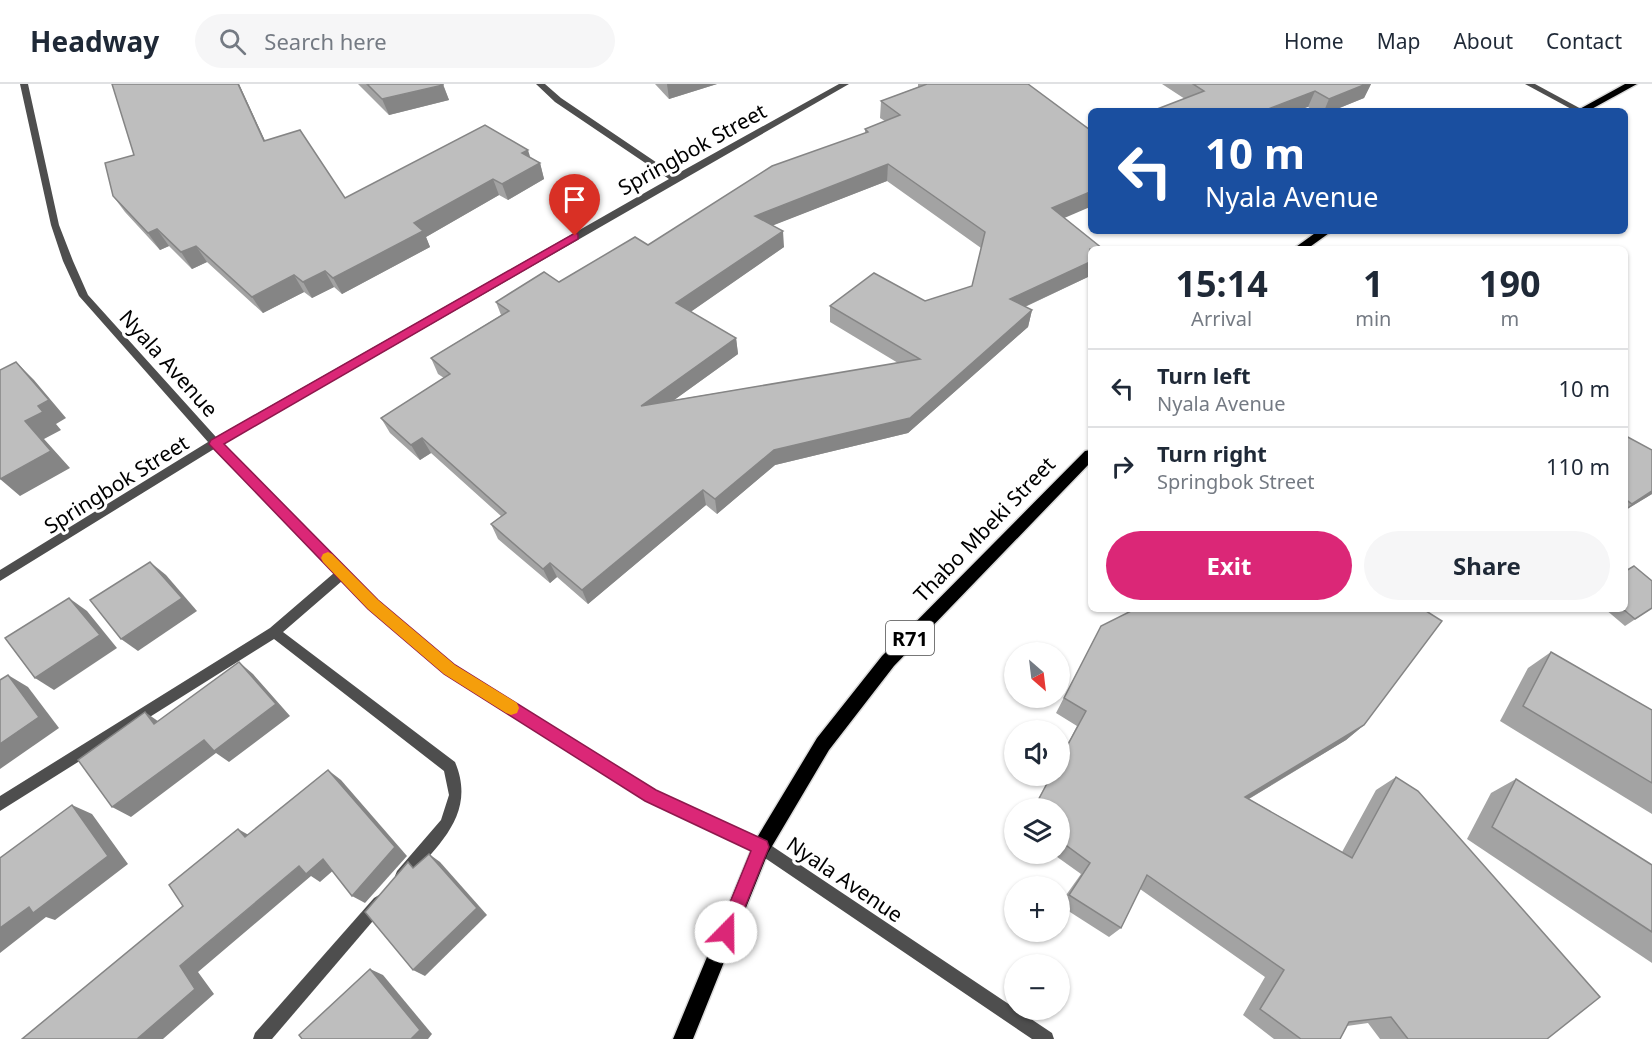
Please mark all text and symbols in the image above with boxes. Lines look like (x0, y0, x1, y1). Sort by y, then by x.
search box (195, 14, 615, 68)
text: Headway (30, 22, 159, 60)
icon: search (216, 25, 249, 58)
text: Search here (264, 26, 387, 56)
text: Home (1284, 27, 1344, 55)
text: Map (1377, 27, 1420, 55)
text: About (1453, 27, 1513, 55)
text: Contact (1546, 27, 1622, 55)
street label: Springbok Street (613, 96, 771, 201)
text: 10 m (1205, 124, 1305, 181)
icon: left (1106, 132, 1184, 210)
pin (549, 174, 600, 236)
text: Nyala Avenue (1205, 178, 1378, 215)
icon: arrive (558, 183, 591, 216)
text: 15:14 (1175, 259, 1268, 308)
text: 1 (1363, 259, 1384, 308)
text: 190 (1479, 259, 1541, 308)
street label: Nyala Avenue (113, 304, 225, 422)
text: Arrival (1191, 305, 1252, 332)
text: min (1355, 305, 1391, 332)
text: m (1500, 305, 1519, 332)
text: Turn left (1157, 360, 1251, 390)
icon: left (1106, 372, 1139, 405)
text: 10 m (1559, 373, 1610, 403)
text: Nyala Avenue (1157, 390, 1285, 417)
street label: Springbok Street (38, 428, 194, 540)
text: Turn right (1157, 438, 1267, 468)
street label: Thabo Mbeki Street (907, 450, 1061, 608)
icon: right (1106, 450, 1139, 483)
text: 110 m (1546, 451, 1610, 481)
text: Springbok Street (1157, 468, 1314, 495)
button: Exit (1106, 531, 1352, 600)
button: Share (1364, 531, 1610, 600)
road number: R71 (886, 621, 934, 655)
north arrow (1004, 642, 1070, 708)
map controls (1004, 642, 1070, 1020)
button: sound (1004, 720, 1070, 786)
button: layers (1004, 798, 1070, 864)
street label: Nyala Avenue (781, 830, 909, 928)
button: + (1004, 876, 1070, 942)
position arrow (694, 900, 758, 964)
button: − (1004, 954, 1070, 1020)

